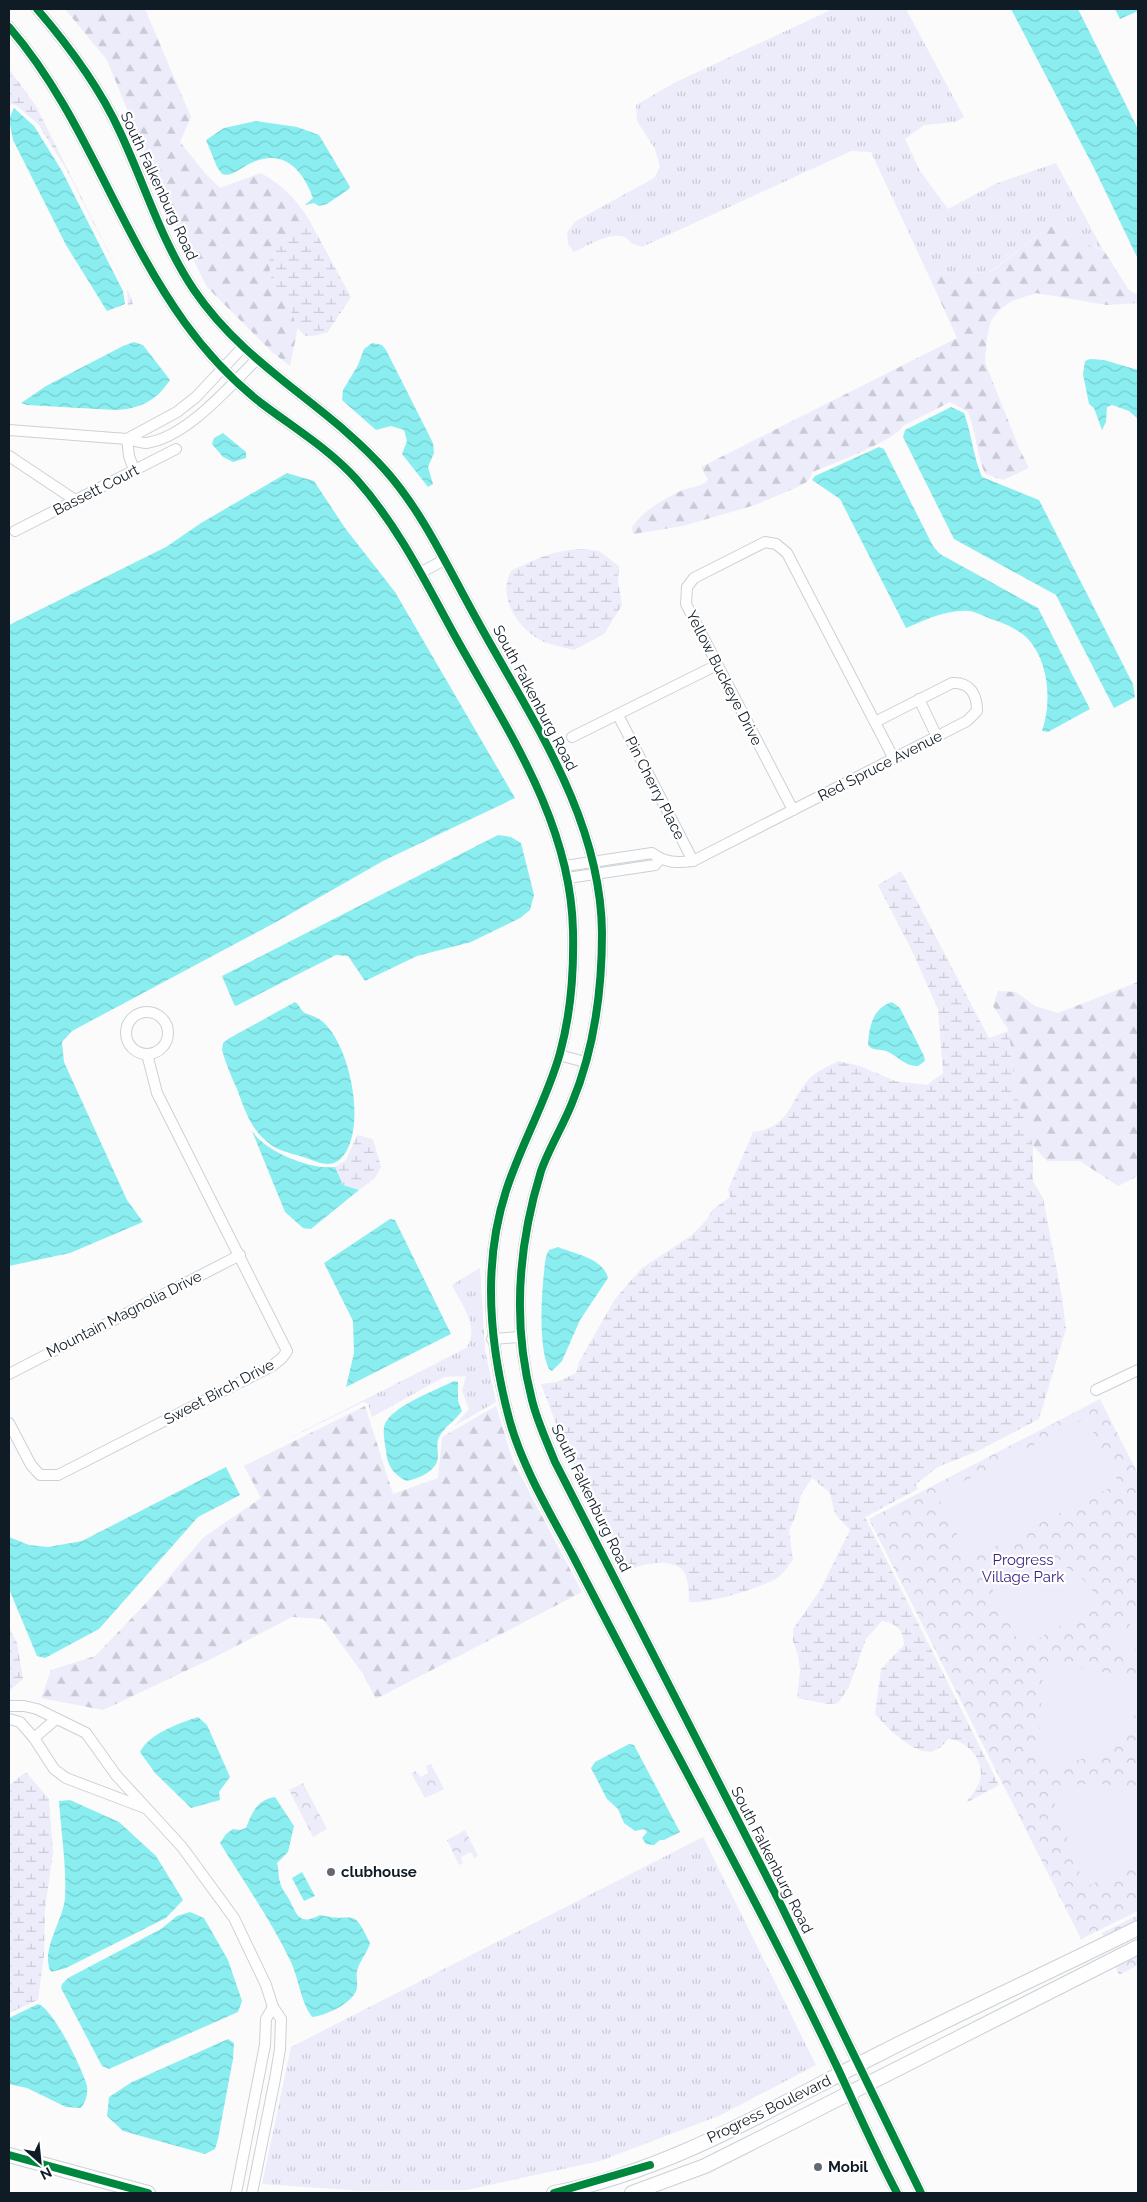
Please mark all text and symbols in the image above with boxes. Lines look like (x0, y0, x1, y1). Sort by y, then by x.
street label: South Falkenburg Road (117, 109, 201, 263)
street label: Bassett Court (50, 461, 142, 519)
street label: Yellow Buckeye Drive (682, 607, 766, 749)
street label: South Falkenburg Road (489, 622, 581, 774)
street label: Red Spruce Avenue (815, 727, 945, 805)
street label: Pin Cherry Place (621, 733, 689, 843)
street label: Mountain Magnolia Drive (43, 1267, 205, 1361)
street label: Sweet Birch Drive (161, 1355, 277, 1429)
street label: South Falkenburg Road (547, 1421, 635, 1575)
park label: Progress Village Park (982, 1551, 1064, 1586)
street label: South Falkenburg Road (727, 1784, 817, 1936)
place label: clubhouse (341, 1863, 417, 1881)
marker: clubhouse (325, 1866, 337, 1878)
street label: Progress Boulevard (704, 2071, 834, 2147)
north arrow (15, 2137, 65, 2187)
place label: Mobil (828, 2158, 868, 2176)
marker: Mobil (812, 2161, 824, 2173)
text: N (38, 2164, 54, 2183)

